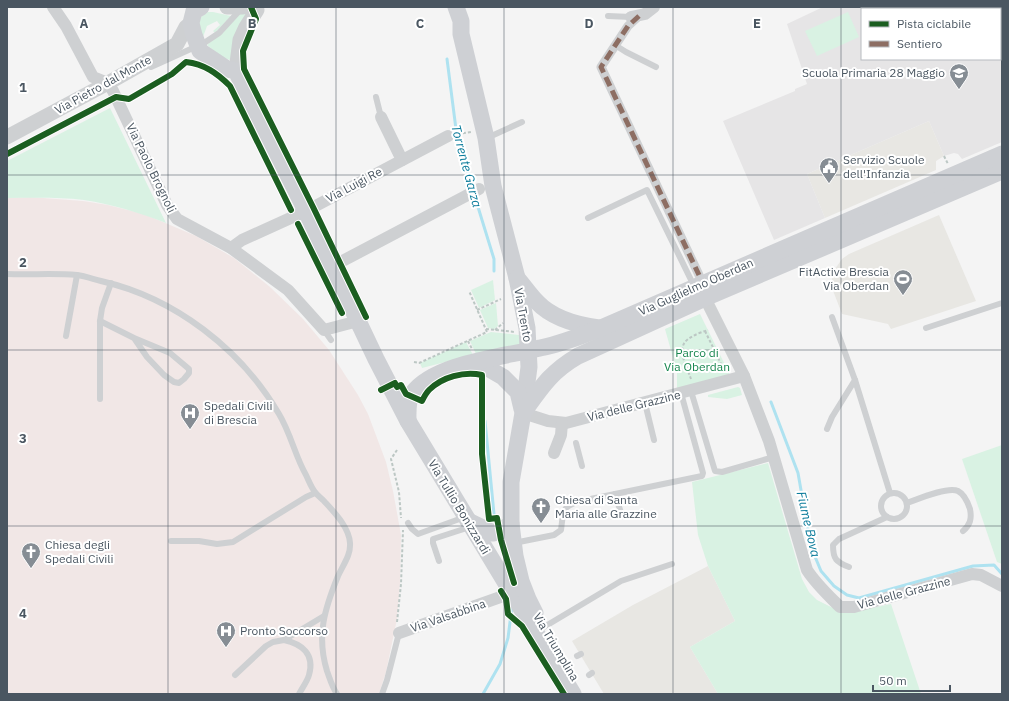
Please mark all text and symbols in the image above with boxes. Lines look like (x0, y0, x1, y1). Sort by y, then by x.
legend (861, 8, 1001, 60)
text: A (80, 15, 89, 32)
text: B (248, 15, 257, 32)
text: C (416, 15, 425, 32)
text: D (584, 15, 594, 32)
text: E (753, 15, 761, 32)
text: Pista ciclabile (897, 16, 971, 31)
text: Sentiero (897, 36, 943, 51)
street label: Via Pietro dal Monte (52, 52, 154, 117)
school or university icon: Scuola Primaria 28 Maggio (948, 62, 970, 90)
place label: Scuola Primaria 28 Maggio (802, 65, 945, 80)
text: 1 (19, 79, 27, 96)
street label: Via Paolo Brognoli (123, 121, 180, 215)
water label: Torrente Garza (447, 123, 486, 209)
place label: Servizio Scuole dell'Infanzia (843, 152, 925, 181)
public building icon: Servizio Scuole dell'Infanzia (818, 156, 840, 184)
street label: Via Luigi Re (323, 163, 385, 206)
text: 2 (19, 254, 27, 271)
street label: Via Guglielmo Oberdan (636, 255, 755, 319)
place label: FitActive Brescia Via Oberdan (799, 264, 890, 293)
sports icon: FitActive Brescia Via Oberdan (892, 268, 914, 296)
street label: Via Trento (511, 287, 536, 343)
park label: Parco di Via Oberdan (664, 345, 730, 374)
street label: Via delle Grazzine (586, 387, 682, 424)
place label: Spedali Civili di Brescia (204, 398, 273, 427)
hospital icon: Spedali Civili di Brescia (179, 402, 201, 430)
text: 3 (19, 430, 27, 447)
street label: Via Tullio Bonizzardi (425, 457, 494, 557)
water label: Fiume Bova (793, 489, 824, 559)
place label: Chiesa di Santa Maria alle Grazzine (555, 492, 657, 521)
church icon: Chiesa di Santa Maria alle Grazzine (530, 496, 552, 524)
place label: Chiesa degli Spedali Civili (45, 537, 114, 566)
church icon: Chiesa degli Spedali Civili (20, 541, 42, 569)
street label: Via delle Grazzine (856, 573, 952, 612)
street label: Via Valsabbina (408, 595, 488, 635)
text: 4 (19, 605, 27, 622)
street label: Via Triumplina (530, 610, 583, 684)
hospital icon: Pronto Soccorso (215, 620, 237, 648)
place label: Pronto Soccorso (240, 623, 328, 638)
scale bar (873, 667, 950, 693)
text: 50 m (879, 673, 907, 688)

